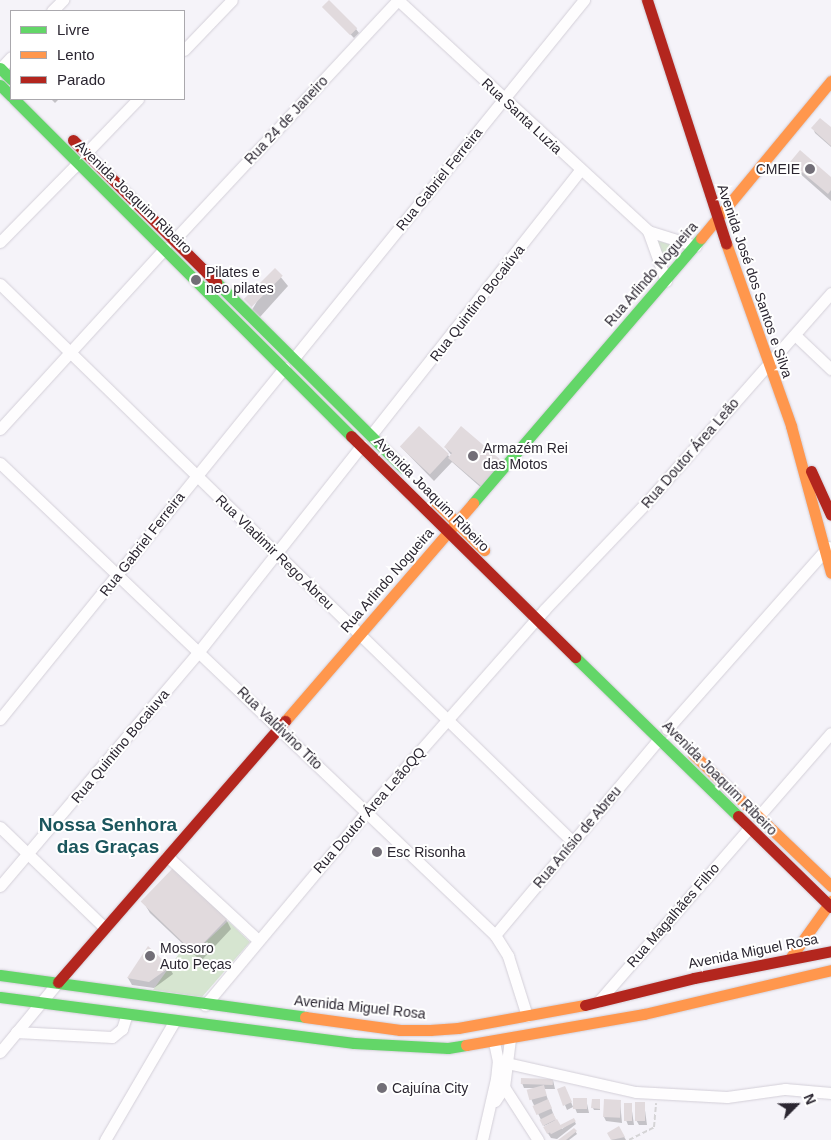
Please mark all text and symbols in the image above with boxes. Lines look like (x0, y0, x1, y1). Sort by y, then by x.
legend (10, 10, 185, 100)
text: Livre (57, 21, 90, 38)
text: Lento (57, 46, 95, 63)
text: Parado (57, 71, 105, 88)
street label: Rua 24 de Janeiro (241, 72, 331, 168)
street label: Rua Santa Luzia (478, 75, 566, 157)
street label: Rua Gabriel Ferreira (392, 124, 486, 234)
street label: Avenida Joaquim Ribeiro (72, 137, 196, 257)
place label: CMEIE (756, 161, 800, 177)
marker: CMEIE (804, 163, 816, 175)
street label: Avenida José dos Santos e Silva (714, 182, 796, 380)
street label: Rua Arlindo Nogueira (601, 218, 701, 330)
street label: Rua Quintino Bocaiúva (426, 241, 528, 365)
place label: Pilates e neo pilates (206, 264, 274, 296)
marker: Pilates e neo pilates (190, 274, 202, 286)
street label: Rua Doutor Área Leão (638, 395, 742, 511)
street label: Avenida Joaquim Ribeiro (371, 433, 493, 555)
place label: Armazém Rei das Motos (483, 440, 568, 472)
marker: Armazém Rei das Motos (467, 450, 479, 462)
street label: Rua Gabriel Ferreira (96, 489, 188, 599)
street label: Rua Vladimir Rego Abreu (212, 491, 338, 613)
street label: Rua Arlindo Nogueira (337, 524, 437, 636)
street label: Rua Valdivino Tito (234, 683, 326, 773)
street label: Rua Quintino Bocaiuva (68, 686, 172, 806)
street label: Avenida Joaquim Ribeiro (659, 717, 781, 839)
street label: Rua Doutor Área LeãoQQ (310, 743, 428, 877)
street label: Rua Anísio de Abreu (529, 782, 625, 892)
district label: Nossa Senhora das Graças (39, 814, 177, 858)
place label: Esc Risonha (387, 844, 466, 860)
marker: Esc Risonha (371, 846, 383, 858)
street label: Rua Magalhães Filho (623, 860, 723, 970)
street label: Avenida Miguel Rosa (687, 930, 819, 972)
place label: Mossoro Auto Peças (160, 940, 232, 972)
marker: Mossoro Auto Peças (144, 950, 156, 962)
street label: Avenida Miguel Rosa (293, 992, 427, 1022)
place label: Cajuína City (392, 1080, 468, 1096)
north arrow (771, 1080, 821, 1130)
marker: Cajuína City (376, 1082, 388, 1094)
text: N (800, 1091, 819, 1107)

